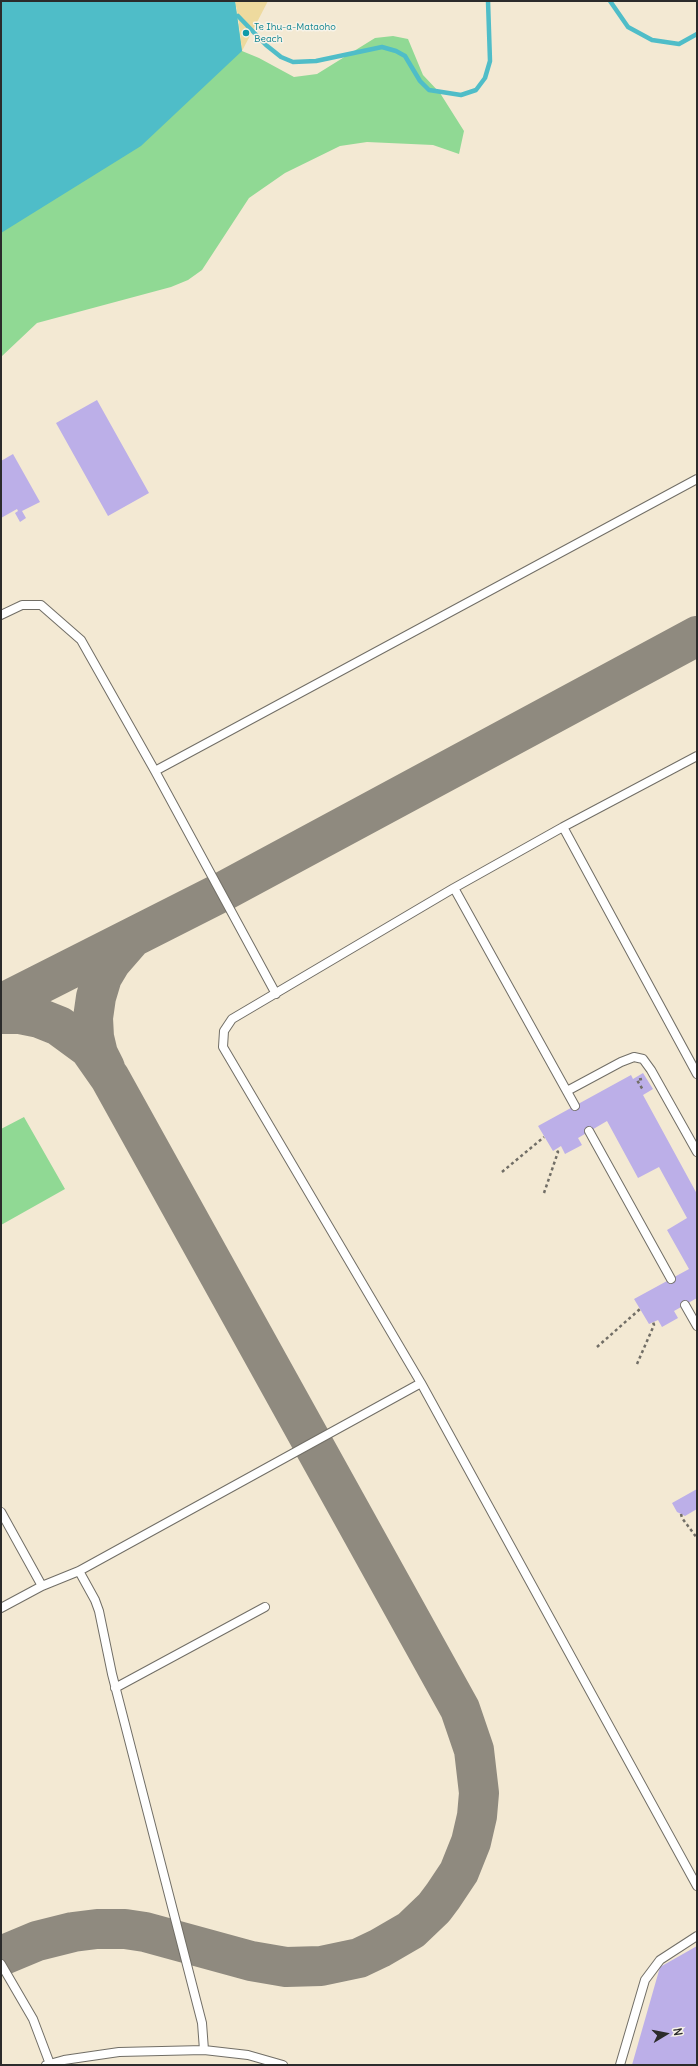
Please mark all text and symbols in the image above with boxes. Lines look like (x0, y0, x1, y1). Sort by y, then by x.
place label: Te Ihu-a-Mataoho Beach (254, 21, 336, 44)
marker: Te Ihu-a-Mataoho Beach (241, 28, 251, 38)
north arrow (646, 2014, 686, 2054)
text: N (670, 2027, 685, 2037)

